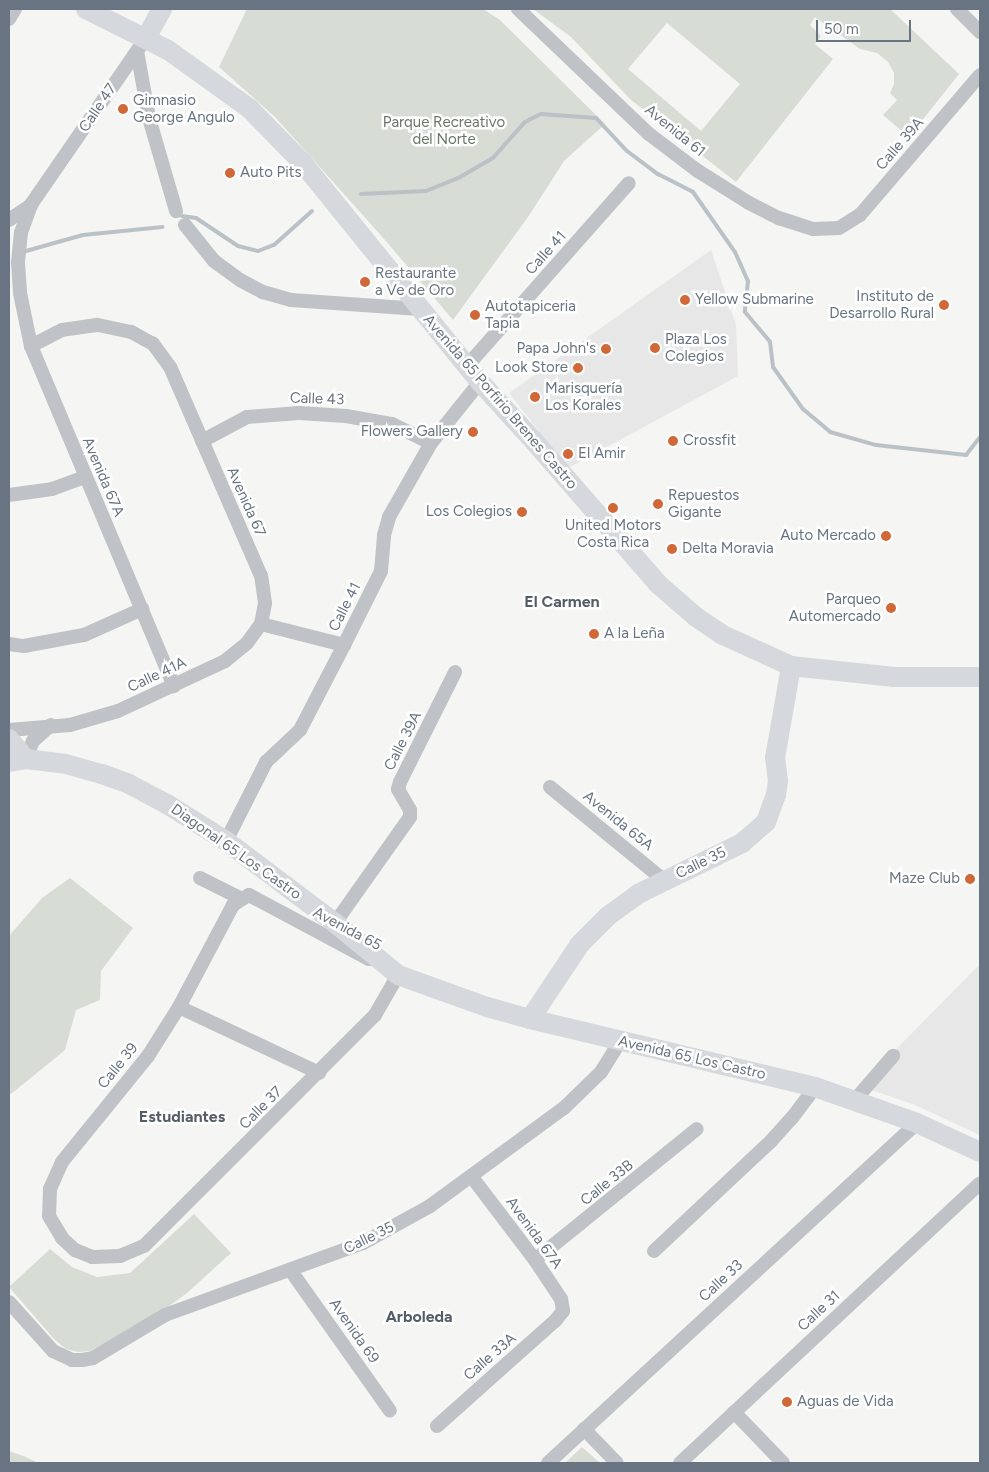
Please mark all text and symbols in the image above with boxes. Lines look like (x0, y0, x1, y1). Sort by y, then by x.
scale bar (819, 10, 914, 42)
text: 50 m (824, 20, 859, 38)
street label: Calle 47 (75, 80, 121, 136)
place label: Gimnasio George Angulo (133, 91, 235, 126)
street label: Avenida 61 (641, 101, 709, 161)
marker: Gimnasio George Angulo (117, 103, 129, 115)
park label: Parque Recreativo del Norte (383, 113, 505, 148)
street label: Calle 39A (872, 114, 928, 174)
place label: Auto Pits (240, 164, 301, 182)
marker: Auto Pits (224, 167, 236, 179)
street label: Calle 41 (522, 227, 570, 279)
place label: Restaurante a Ve de Oro (375, 264, 456, 299)
marker: Restaurante a Ve de Oro (359, 276, 371, 288)
place label: Instituto de Desarrollo Rural (829, 287, 934, 322)
place label: Yellow Submarine (695, 291, 814, 309)
marker: Yellow Submarine (679, 294, 691, 306)
place label: Autotapiceria Tapia (485, 297, 576, 332)
marker: Instituto de Desarrollo Rural (938, 299, 950, 311)
marker: Autotapiceria Tapia (469, 309, 481, 321)
street label: Avenida 65 Porfirio Brenes Castro (419, 311, 581, 493)
place label: Plaza Los Colegios (665, 330, 727, 365)
place label: Papa John's (516, 340, 596, 358)
marker: Plaza Los Colegios (649, 342, 661, 354)
marker: Papa John's (600, 343, 612, 355)
place label: Look Store (495, 359, 568, 377)
marker: Look Store (572, 362, 584, 374)
place label: Marisquería Los Korales (545, 379, 622, 414)
street label: Calle 43 (289, 389, 345, 409)
marker: Marisquería Los Korales (529, 391, 541, 403)
place label: Flowers Gallery (361, 423, 463, 441)
marker: Flowers Gallery (467, 426, 479, 438)
place label: Crossfit (683, 432, 736, 450)
street label: Avenida 67A (78, 435, 128, 519)
marker: Crossfit (667, 435, 679, 447)
place label: El Amir (578, 445, 625, 463)
marker: El Amir (562, 448, 574, 460)
street label: Avenida 67 (223, 464, 269, 540)
place label: Repuestos Gigante (668, 486, 739, 521)
marker: Repuestos Gigante (652, 498, 664, 510)
marker: United Motors Costa Rica (607, 502, 619, 514)
place label: Los Colegios (426, 503, 512, 521)
marker: Los Colegios (516, 506, 528, 518)
place label: United Motors Costa Rica (565, 516, 661, 551)
place label: Auto Mercado (780, 527, 876, 545)
marker: Auto Mercado (880, 530, 892, 542)
place label: Delta Moravia (682, 540, 774, 558)
marker: Delta Moravia (666, 543, 678, 555)
street label: Calle 41 (325, 580, 365, 634)
place label: Parqueo Automercado (789, 590, 881, 625)
district label: El Carmen (524, 592, 600, 612)
marker: Parqueo Automercado (885, 602, 897, 614)
place label: A la Leña (604, 625, 665, 643)
marker: A la Leña (588, 628, 600, 640)
street label: Calle 41A (125, 654, 189, 696)
street label: Calle 39A (381, 709, 425, 773)
street label: Avenida 65A (579, 787, 657, 855)
street label: Diagonal 65 Los Castro (167, 800, 305, 904)
street label: Calle 35 (673, 843, 729, 883)
place label: Maze Club (889, 870, 960, 888)
marker: Maze Club (964, 873, 976, 885)
street label: Avenida 65 (310, 903, 384, 955)
street label: Avenida 65 Los Castro (617, 1032, 767, 1084)
street label: Calle 39 (94, 1040, 142, 1092)
street label: Calle 37 (236, 1083, 286, 1133)
district label: Estudiantes (139, 1107, 225, 1127)
street label: Calle 33B (577, 1156, 637, 1210)
street label: Avenida 67A (502, 1194, 566, 1272)
street label: Calle 35 (341, 1218, 397, 1258)
street label: Calle 33 (695, 1256, 747, 1306)
street label: Calle 31 (794, 1287, 844, 1335)
street label: Avenida 69 (325, 1295, 383, 1367)
district label: Arboleda (385, 1307, 453, 1327)
street label: Calle 33A (460, 1329, 520, 1385)
place label: Aguas de Vida (797, 1393, 894, 1411)
marker: Aguas de Vida (781, 1396, 793, 1408)

